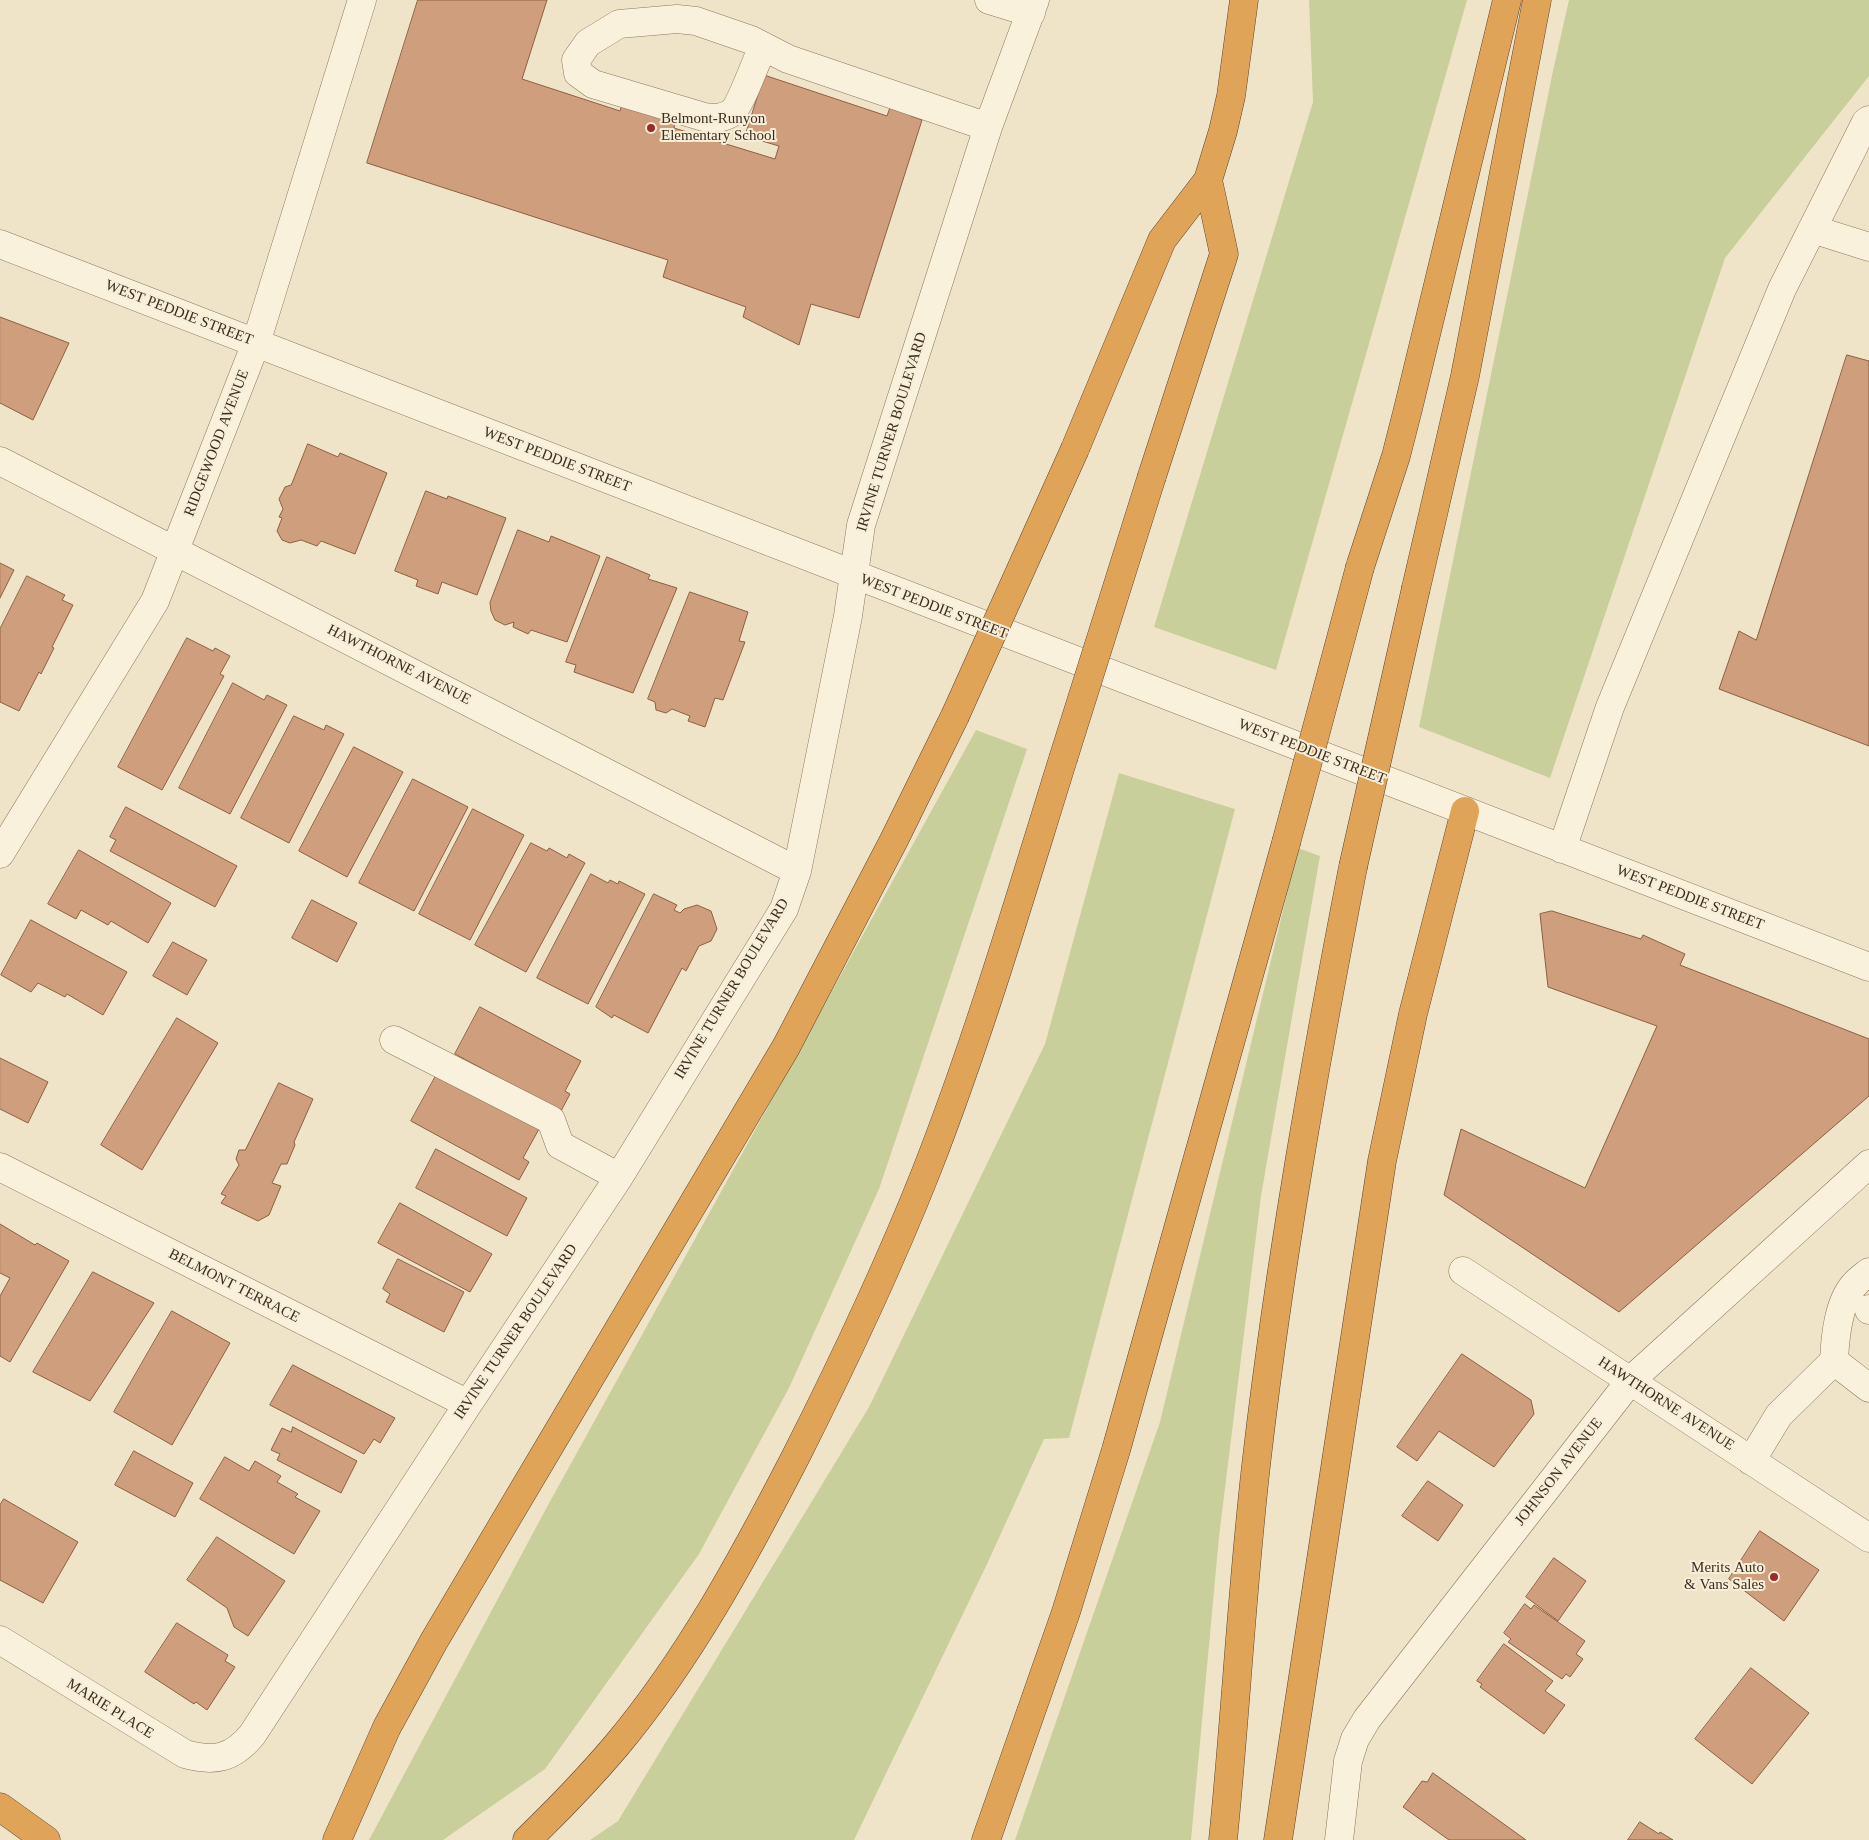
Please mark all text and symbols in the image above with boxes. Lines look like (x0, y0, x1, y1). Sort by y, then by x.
place label: Belmont-Runyon Elementary School (661, 110, 776, 145)
marker: Belmont-Runyon Elementary School (645, 122, 657, 134)
street label: WEST PEDDIE STREET (103, 277, 255, 349)
street label: IRVINE TURNER BOULEVARD (853, 330, 931, 534)
street label: RIDGEWOOD AVENUE (181, 367, 253, 519)
street label: WEST PEDDIE STREET (481, 424, 633, 496)
street label: WEST PEDDIE STREET (858, 571, 1010, 643)
street label: HAWTHORNE AVENUE (324, 621, 474, 709)
street label: WEST PEDDIE STREET (1236, 716, 1388, 788)
street label: WEST PEDDIE STREET (1614, 862, 1766, 934)
street label: IRVINE TURNER BOULEVARD (671, 895, 793, 1083)
street label: IRVINE TURNER BOULEVARD (450, 1241, 582, 1423)
street label: BELMONT TERRACE (166, 1245, 302, 1327)
street label: HAWTHORNE AVENUE (1594, 1353, 1738, 1455)
street label: JOHNSON AVENUE (1511, 1415, 1607, 1529)
place label: Merits Auto & Vans Sales (1684, 1559, 1764, 1594)
marker: Merits Auto & Vans Sales (1768, 1571, 1780, 1583)
street label: MARIE PLACE (63, 1675, 157, 1743)

